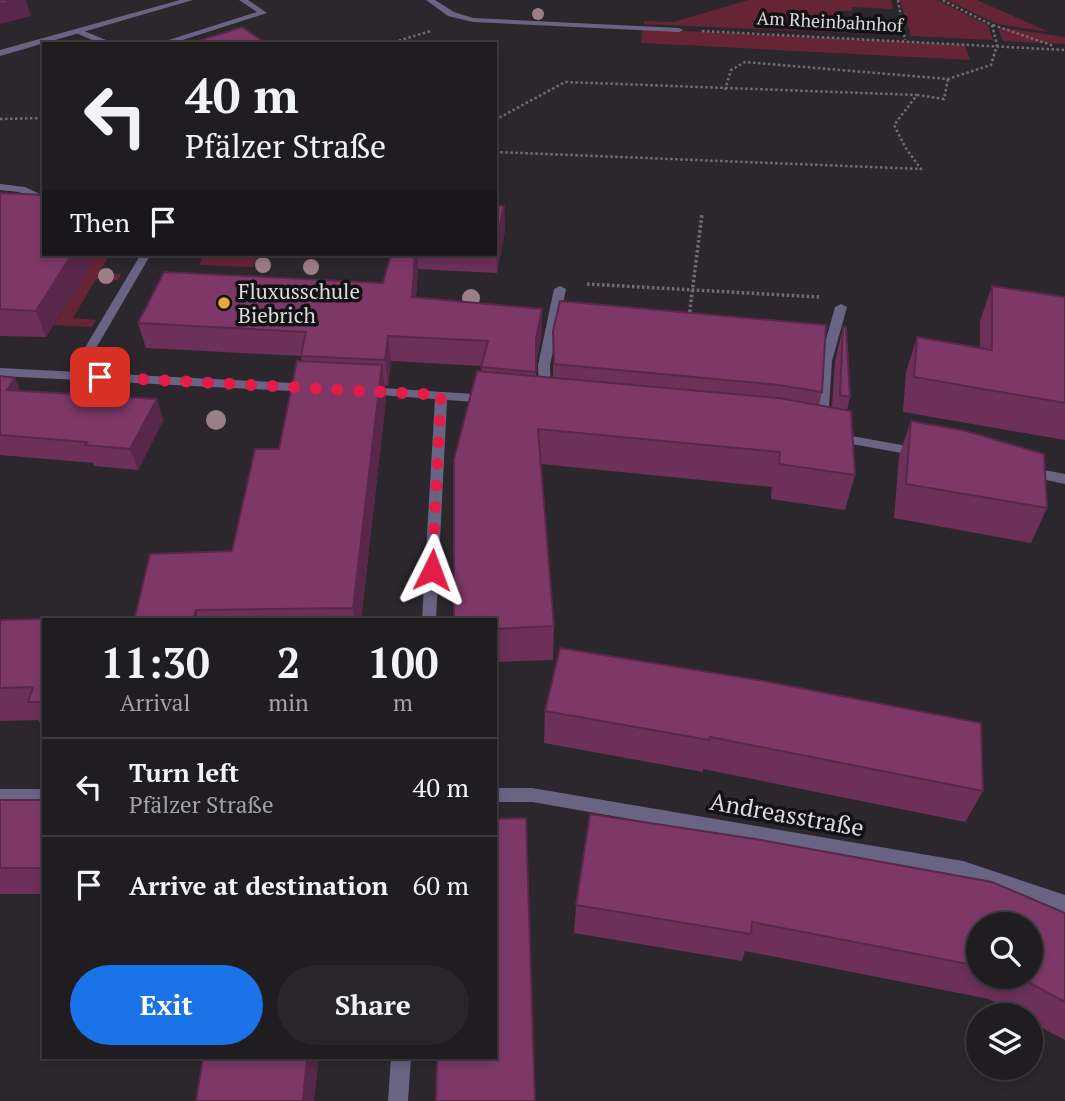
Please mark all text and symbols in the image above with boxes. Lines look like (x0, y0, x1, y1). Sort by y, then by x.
street label: Am Rheinbahnhof (756, 5, 905, 37)
text: 40 m (185, 62, 299, 127)
icon: left (70, 70, 161, 161)
text: Pfälzer Straße (185, 125, 386, 167)
icon: arrive (144, 203, 182, 241)
text: Then (70, 205, 130, 239)
place label: Fluxusschule Biebrich (238, 277, 360, 329)
marker: Fluxusschule Biebrich (216, 295, 232, 311)
pin (70, 347, 130, 407)
icon: arrive (81, 358, 119, 396)
position arrow (395, 533, 469, 607)
text: 11:30 (101, 634, 210, 690)
text: 2 (277, 634, 300, 690)
text: 100 (367, 634, 438, 690)
text: Arrival (120, 687, 190, 718)
text: min (268, 687, 309, 718)
text: m (393, 687, 413, 718)
text: Turn left (129, 755, 239, 789)
icon: left (70, 768, 108, 806)
text: 40 m (413, 770, 469, 804)
street label: Andreasstraße (708, 785, 866, 843)
text: Pfälzer Straße (129, 789, 274, 820)
icon: arrive (70, 866, 108, 904)
text: Arrive at destination (129, 868, 388, 902)
text: 60 m (413, 868, 469, 902)
map controls (966, 912, 1043, 1080)
button: search (966, 912, 1043, 989)
button: Exit (70, 965, 263, 1045)
button: Share (277, 965, 469, 1045)
button: layers (966, 1003, 1043, 1080)

